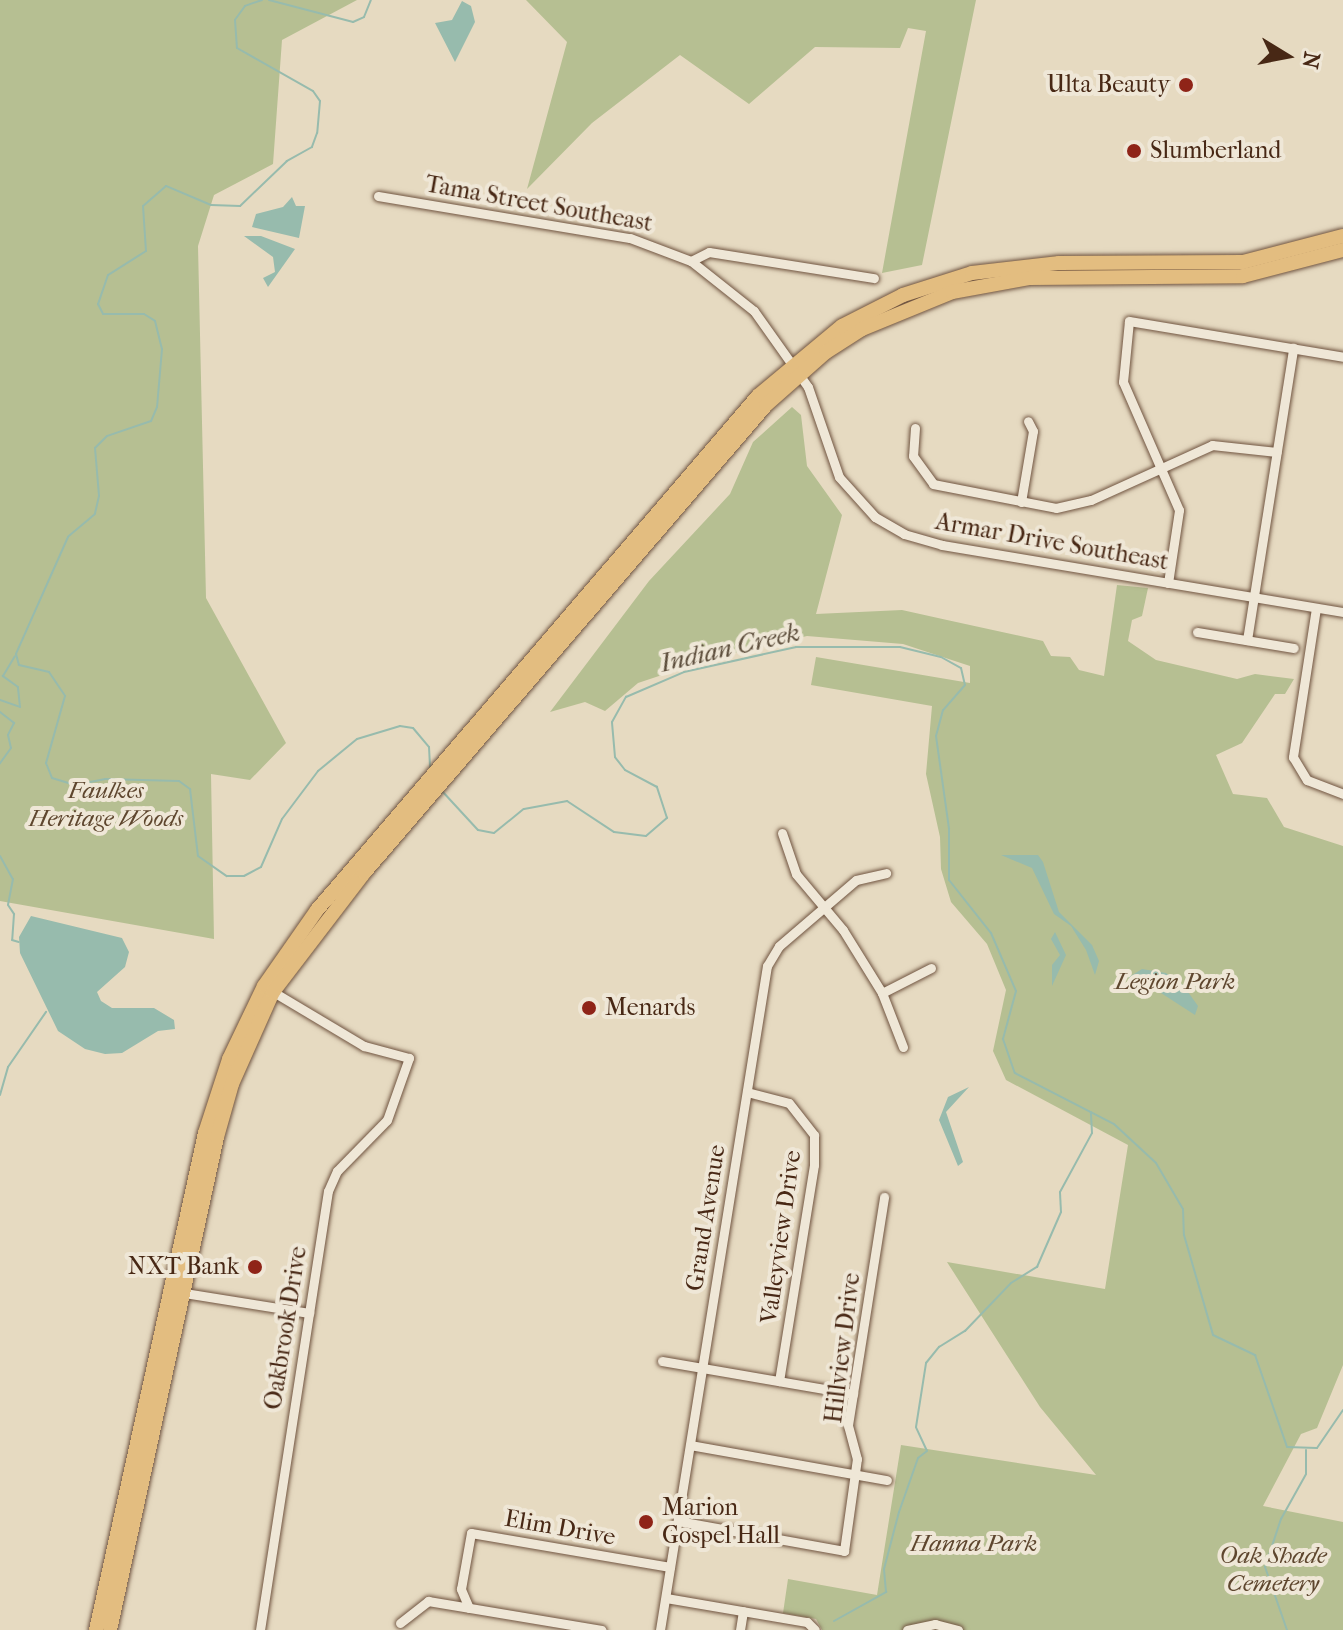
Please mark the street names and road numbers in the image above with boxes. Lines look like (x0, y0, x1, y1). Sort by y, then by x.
street label: Tama Street Southeast (423, 170, 655, 238)
street label: Armar Drive Southeast (933, 507, 1171, 577)
street label: Grand Avenue (680, 1143, 732, 1293)
street label: Valleyview Drive (755, 1148, 807, 1326)
street label: Oakbrook Drive (259, 1244, 313, 1412)
street label: Hillview Drive (819, 1271, 867, 1425)
street label: Elim Drive (502, 1504, 618, 1552)

